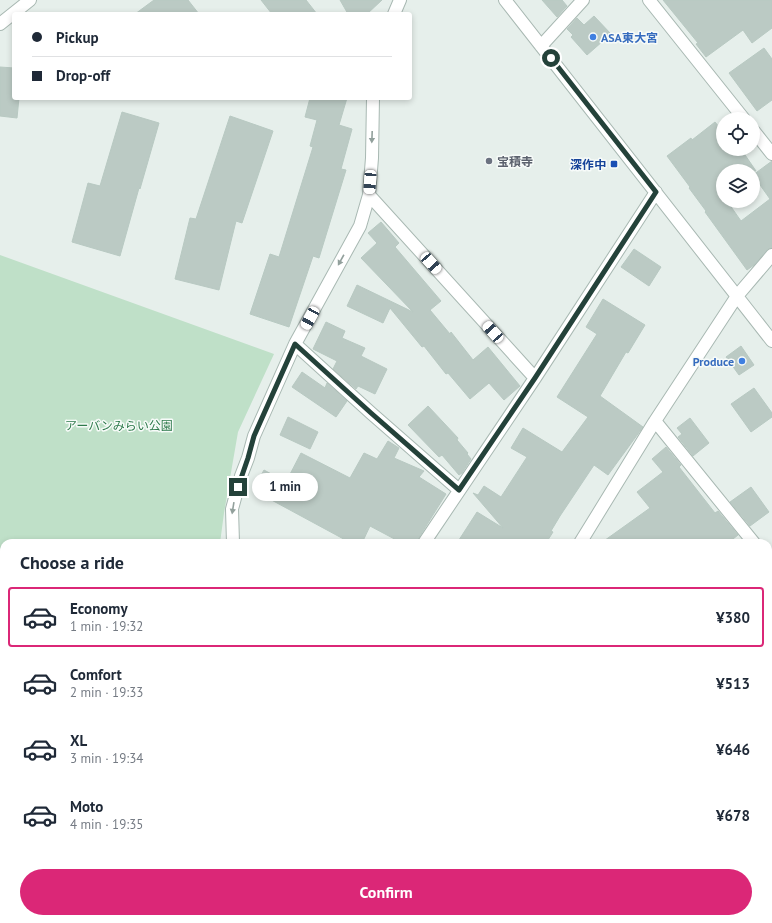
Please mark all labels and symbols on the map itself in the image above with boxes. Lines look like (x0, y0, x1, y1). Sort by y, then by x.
place label: ASA東大宮 (601, 30, 658, 45)
marker: ASA東大宮 (588, 32, 598, 42)
route start (542, 49, 560, 67)
one-way arrow (369, 131, 375, 144)
place label: 宝積寺 (497, 154, 533, 169)
marker: 宝積寺 (484, 156, 494, 166)
place label: 深作中 (570, 157, 606, 172)
marker: 深作中 (609, 159, 619, 169)
car (363, 170, 377, 194)
car (419, 250, 443, 276)
one-way arrow (338, 255, 345, 266)
car (299, 305, 321, 331)
car (481, 319, 505, 345)
place label: Produce (693, 354, 734, 369)
marker: Produce (737, 356, 747, 366)
park label: アーバンみらい公園 (65, 418, 173, 433)
callout: 1 min (252, 473, 318, 501)
route end (229, 478, 247, 496)
one-way arrow (230, 502, 236, 514)

